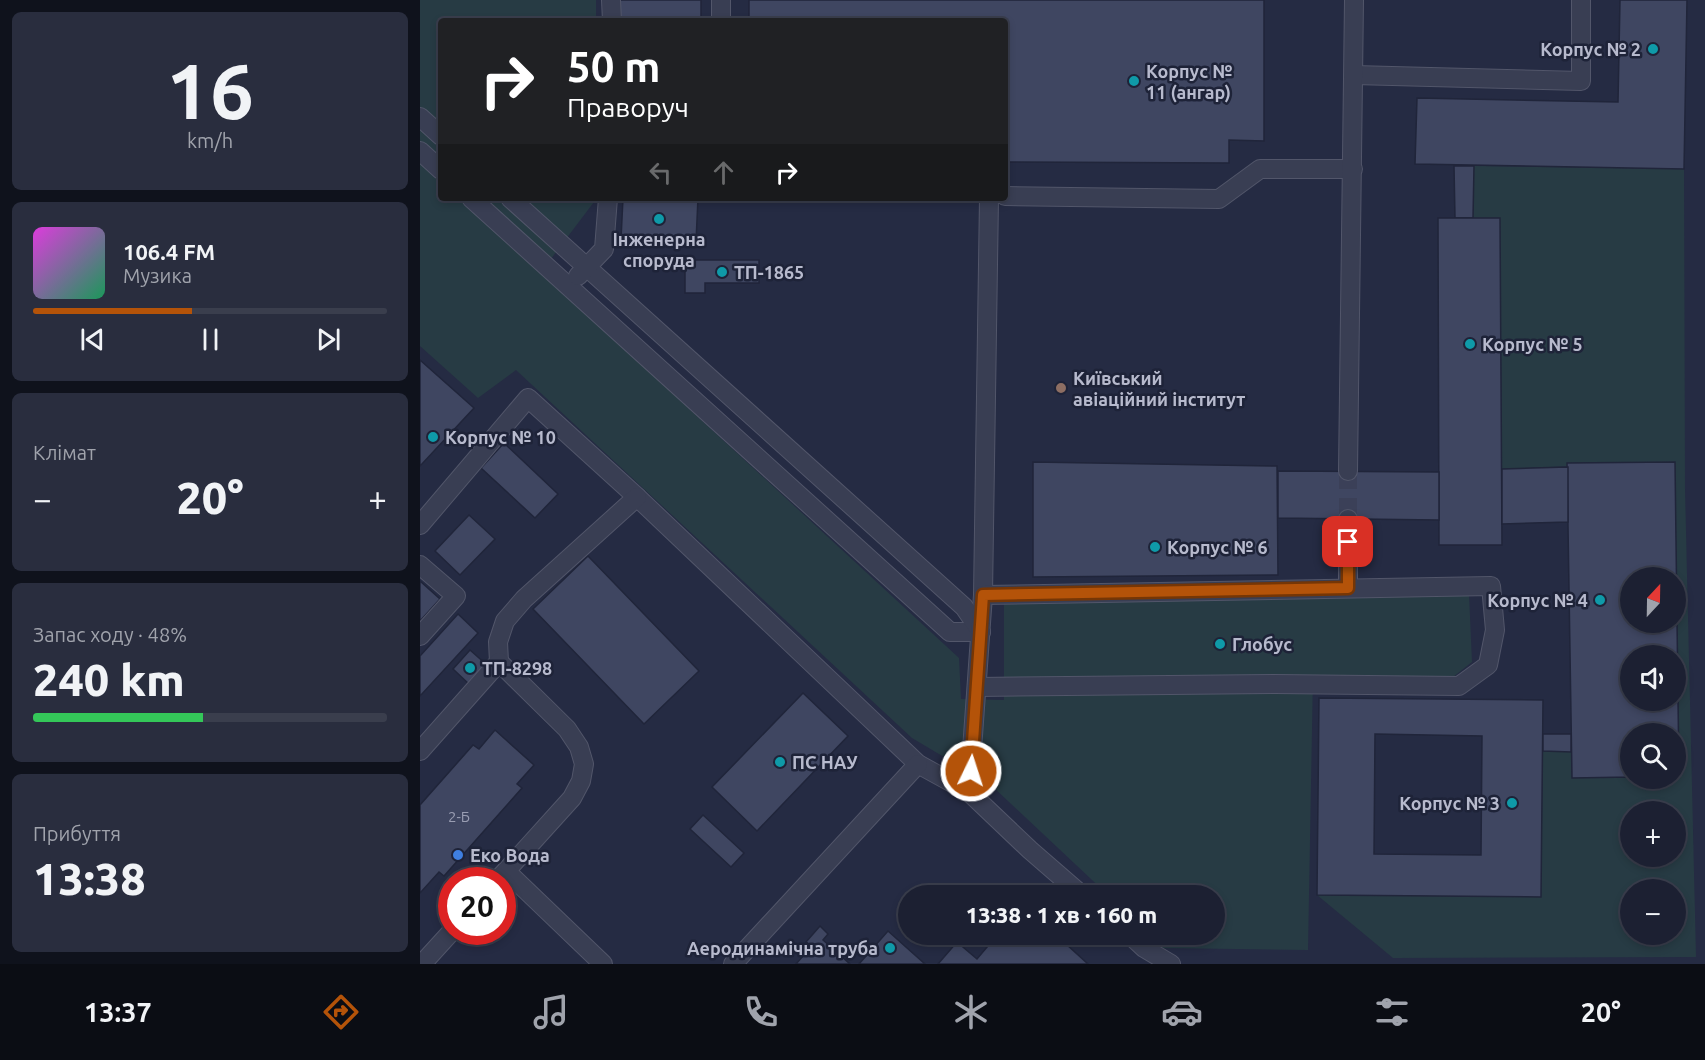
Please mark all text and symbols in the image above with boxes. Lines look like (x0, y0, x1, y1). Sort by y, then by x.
place label: Корпус № 2 (1540, 39, 1641, 59)
icon: right (468, 42, 546, 120)
marker: Корпус № 2 (1646, 42, 1660, 56)
text: 50 m (567, 43, 661, 90)
text: 16 (166, 46, 254, 134)
place label: Корпус № 11 (ангар) (1146, 61, 1232, 103)
marker: Корпус № 11 (ангар) (1127, 74, 1141, 88)
text: Праворуч (567, 92, 689, 122)
text: km/h (187, 129, 233, 152)
icon: left (644, 156, 677, 189)
icon: ahead (707, 156, 740, 189)
icon: right (770, 156, 803, 189)
marker: Інженерна споруда (652, 212, 666, 226)
place label: Інженерна споруда (612, 229, 706, 270)
text: 106.4 FM (123, 239, 215, 264)
place label: ТП-1865 (734, 262, 804, 282)
text: Музика (123, 264, 192, 287)
marker: ТП-1865 (715, 265, 729, 279)
icon: previous (76, 323, 109, 356)
icon: pause (194, 323, 227, 356)
icon: next (312, 323, 345, 356)
place label: Корпус № 5 (1482, 334, 1583, 354)
marker: Корпус № 5 (1463, 337, 1477, 351)
place label: Київський авіаційний інститут (1073, 368, 1245, 409)
marker: Київський авіаційний інститут (1054, 381, 1068, 395)
place label: Корпус № 10 (445, 427, 556, 447)
marker: Корпус № 10 (426, 430, 440, 444)
text: Клімат (33, 441, 96, 464)
text: 20° (176, 472, 244, 523)
text: − (33, 480, 52, 517)
text: + (368, 480, 387, 517)
pin (1322, 516, 1373, 567)
icon: arrive (1331, 525, 1364, 558)
place label: Корпус № 6 (1167, 537, 1268, 557)
marker: Корпус № 6 (1148, 540, 1162, 554)
north arrow (1620, 567, 1686, 633)
map controls (1620, 567, 1686, 945)
place label: Корпус № 4 (1487, 590, 1588, 610)
marker: Корпус № 4 (1593, 593, 1607, 607)
text: Запас ходу · 48% (33, 623, 187, 646)
place label: Глобус (1232, 634, 1292, 654)
marker: Глобус (1213, 637, 1227, 651)
button: sound (1620, 645, 1686, 711)
text: 240 km (33, 654, 185, 705)
place label: ТП-8298 (482, 658, 552, 678)
marker: ТП-8298 (463, 661, 477, 675)
button: search (1620, 723, 1686, 789)
position arrow (939, 739, 1003, 803)
place label: ПС НАУ (792, 752, 858, 772)
marker: ПС НАУ (773, 755, 787, 769)
place label: Корпус № 3 (1399, 793, 1500, 813)
marker: Корпус № 3 (1505, 796, 1519, 810)
button: + (1620, 801, 1686, 867)
house number: 2-Б (448, 808, 470, 825)
text: Прибуття (33, 822, 121, 845)
place label: Еко Вода (470, 845, 550, 865)
marker: Еко Вода (451, 848, 465, 862)
text: 13:38 (33, 853, 146, 904)
speed limit sign: 20 (438, 867, 516, 945)
button: − (1620, 879, 1686, 945)
text: 13:38 · 1 хв · 160 m (966, 902, 1157, 927)
place label: Аеродинамічна труба (687, 938, 878, 958)
marker: Аеродинамічна труба (883, 941, 897, 955)
icon: directions (320, 991, 362, 1033)
icon: music (530, 991, 572, 1033)
icon: phone (740, 991, 782, 1033)
icon: climate (950, 991, 992, 1033)
icon: car (1161, 991, 1203, 1033)
icon: filters (1371, 991, 1413, 1033)
text: 13:37 (84, 997, 152, 1027)
text: 20° (1581, 997, 1621, 1027)

